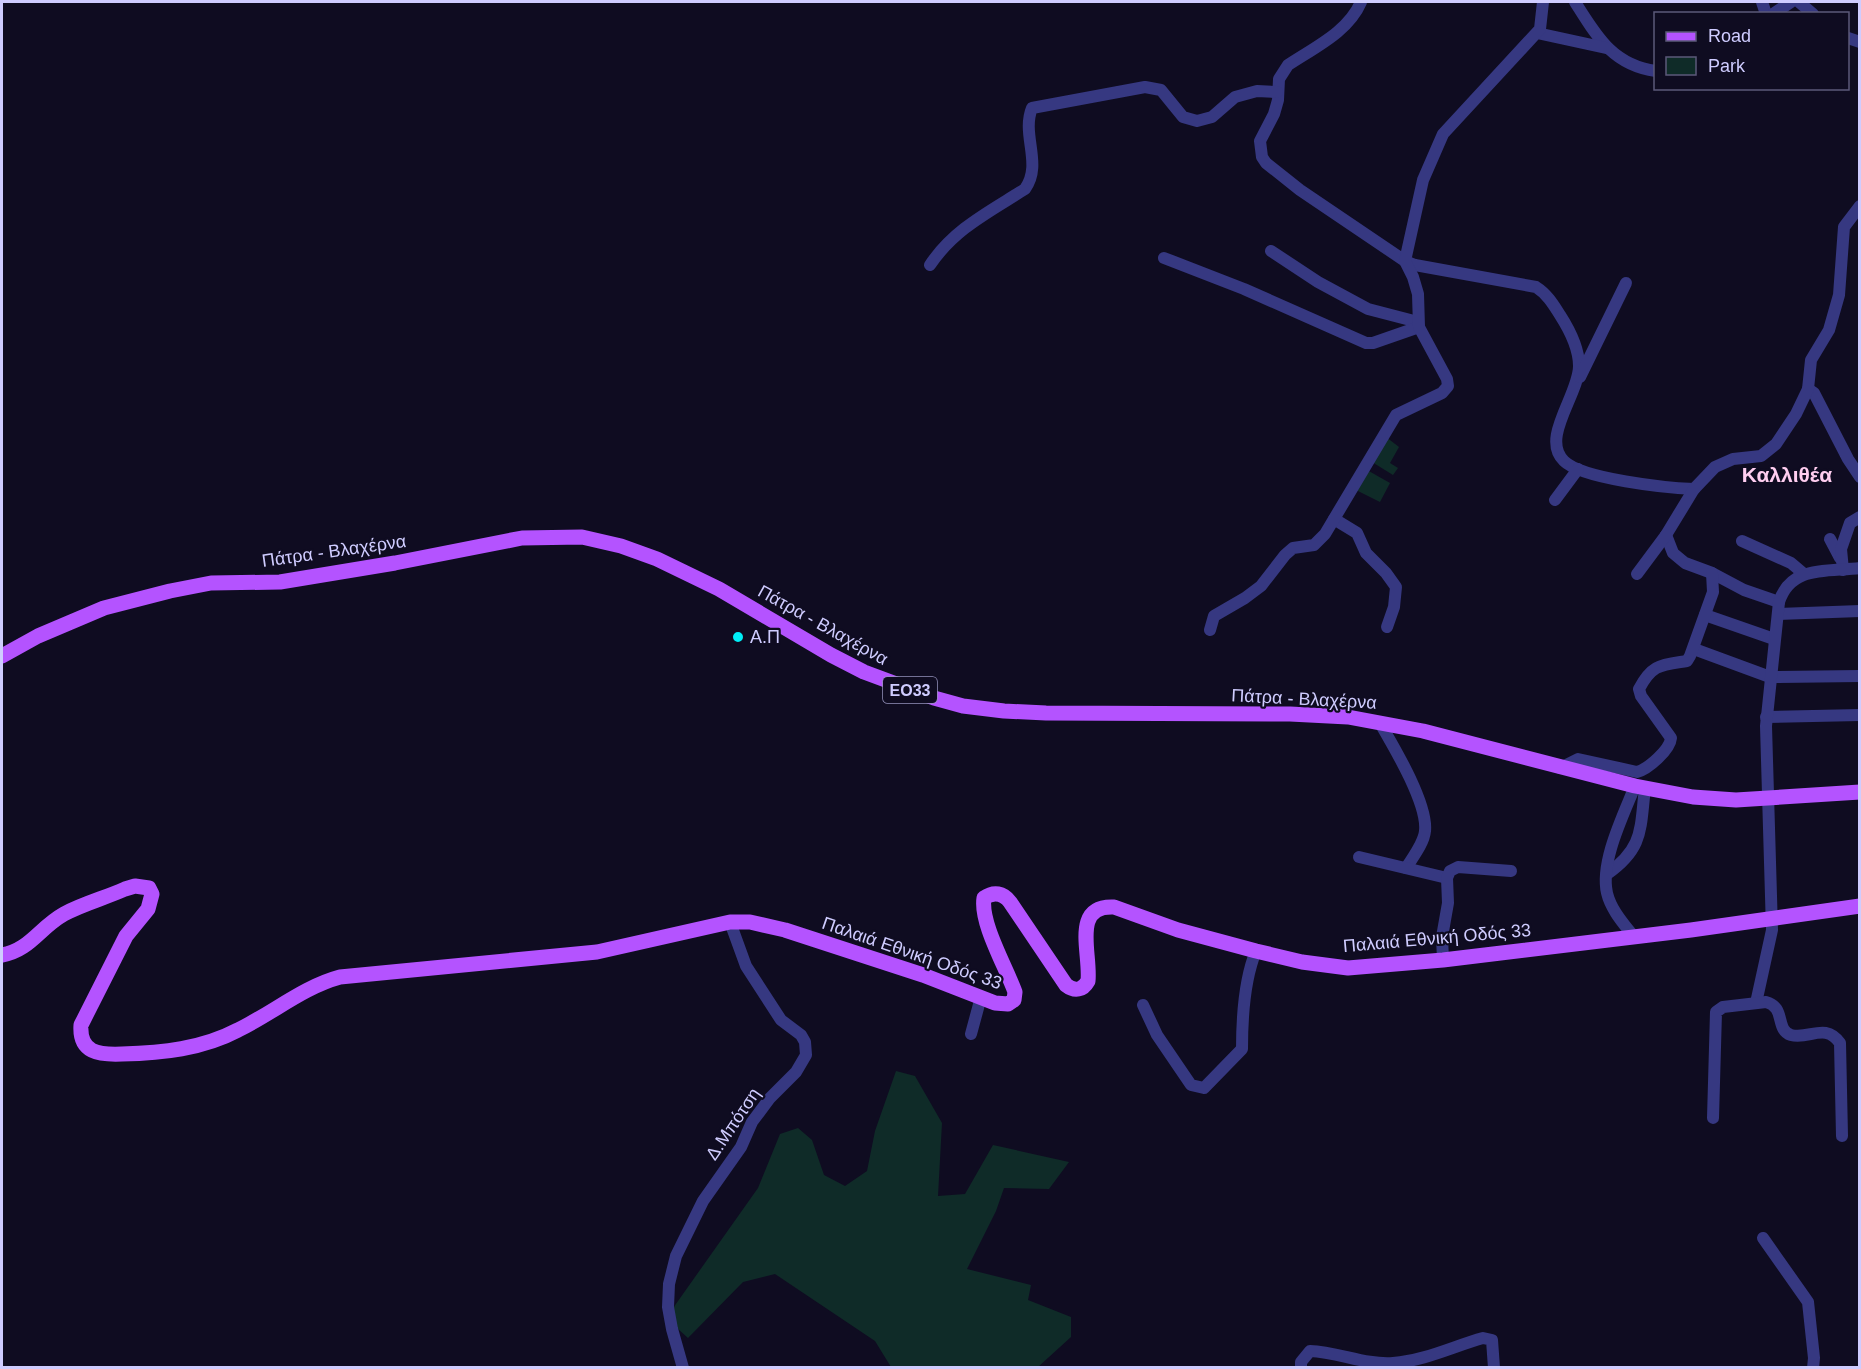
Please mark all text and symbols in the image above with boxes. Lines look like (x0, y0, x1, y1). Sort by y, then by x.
legend (1654, 12, 1849, 90)
text: Road (1708, 26, 1751, 46)
text: Park (1708, 56, 1746, 76)
district label: Καλλιθέα (1742, 463, 1832, 486)
street label: Πάτρα - Βλαχέρνα (261, 531, 407, 571)
street label: Πάτρα - Βλαχέρνα (755, 581, 891, 669)
place label: Α.Π (750, 627, 780, 647)
marker: Α.Π (731, 630, 745, 644)
road number: ΕΟ33 (883, 677, 937, 703)
street label: Πάτρα - Βλαχέρνα (1231, 685, 1377, 713)
street label: Παλαιά Εθνική Οδός 33 (820, 913, 1004, 993)
street label: Παλαιά Εθνική Οδός 33 (1342, 920, 1532, 956)
street label: Δ.Μπότση (702, 1084, 764, 1164)

